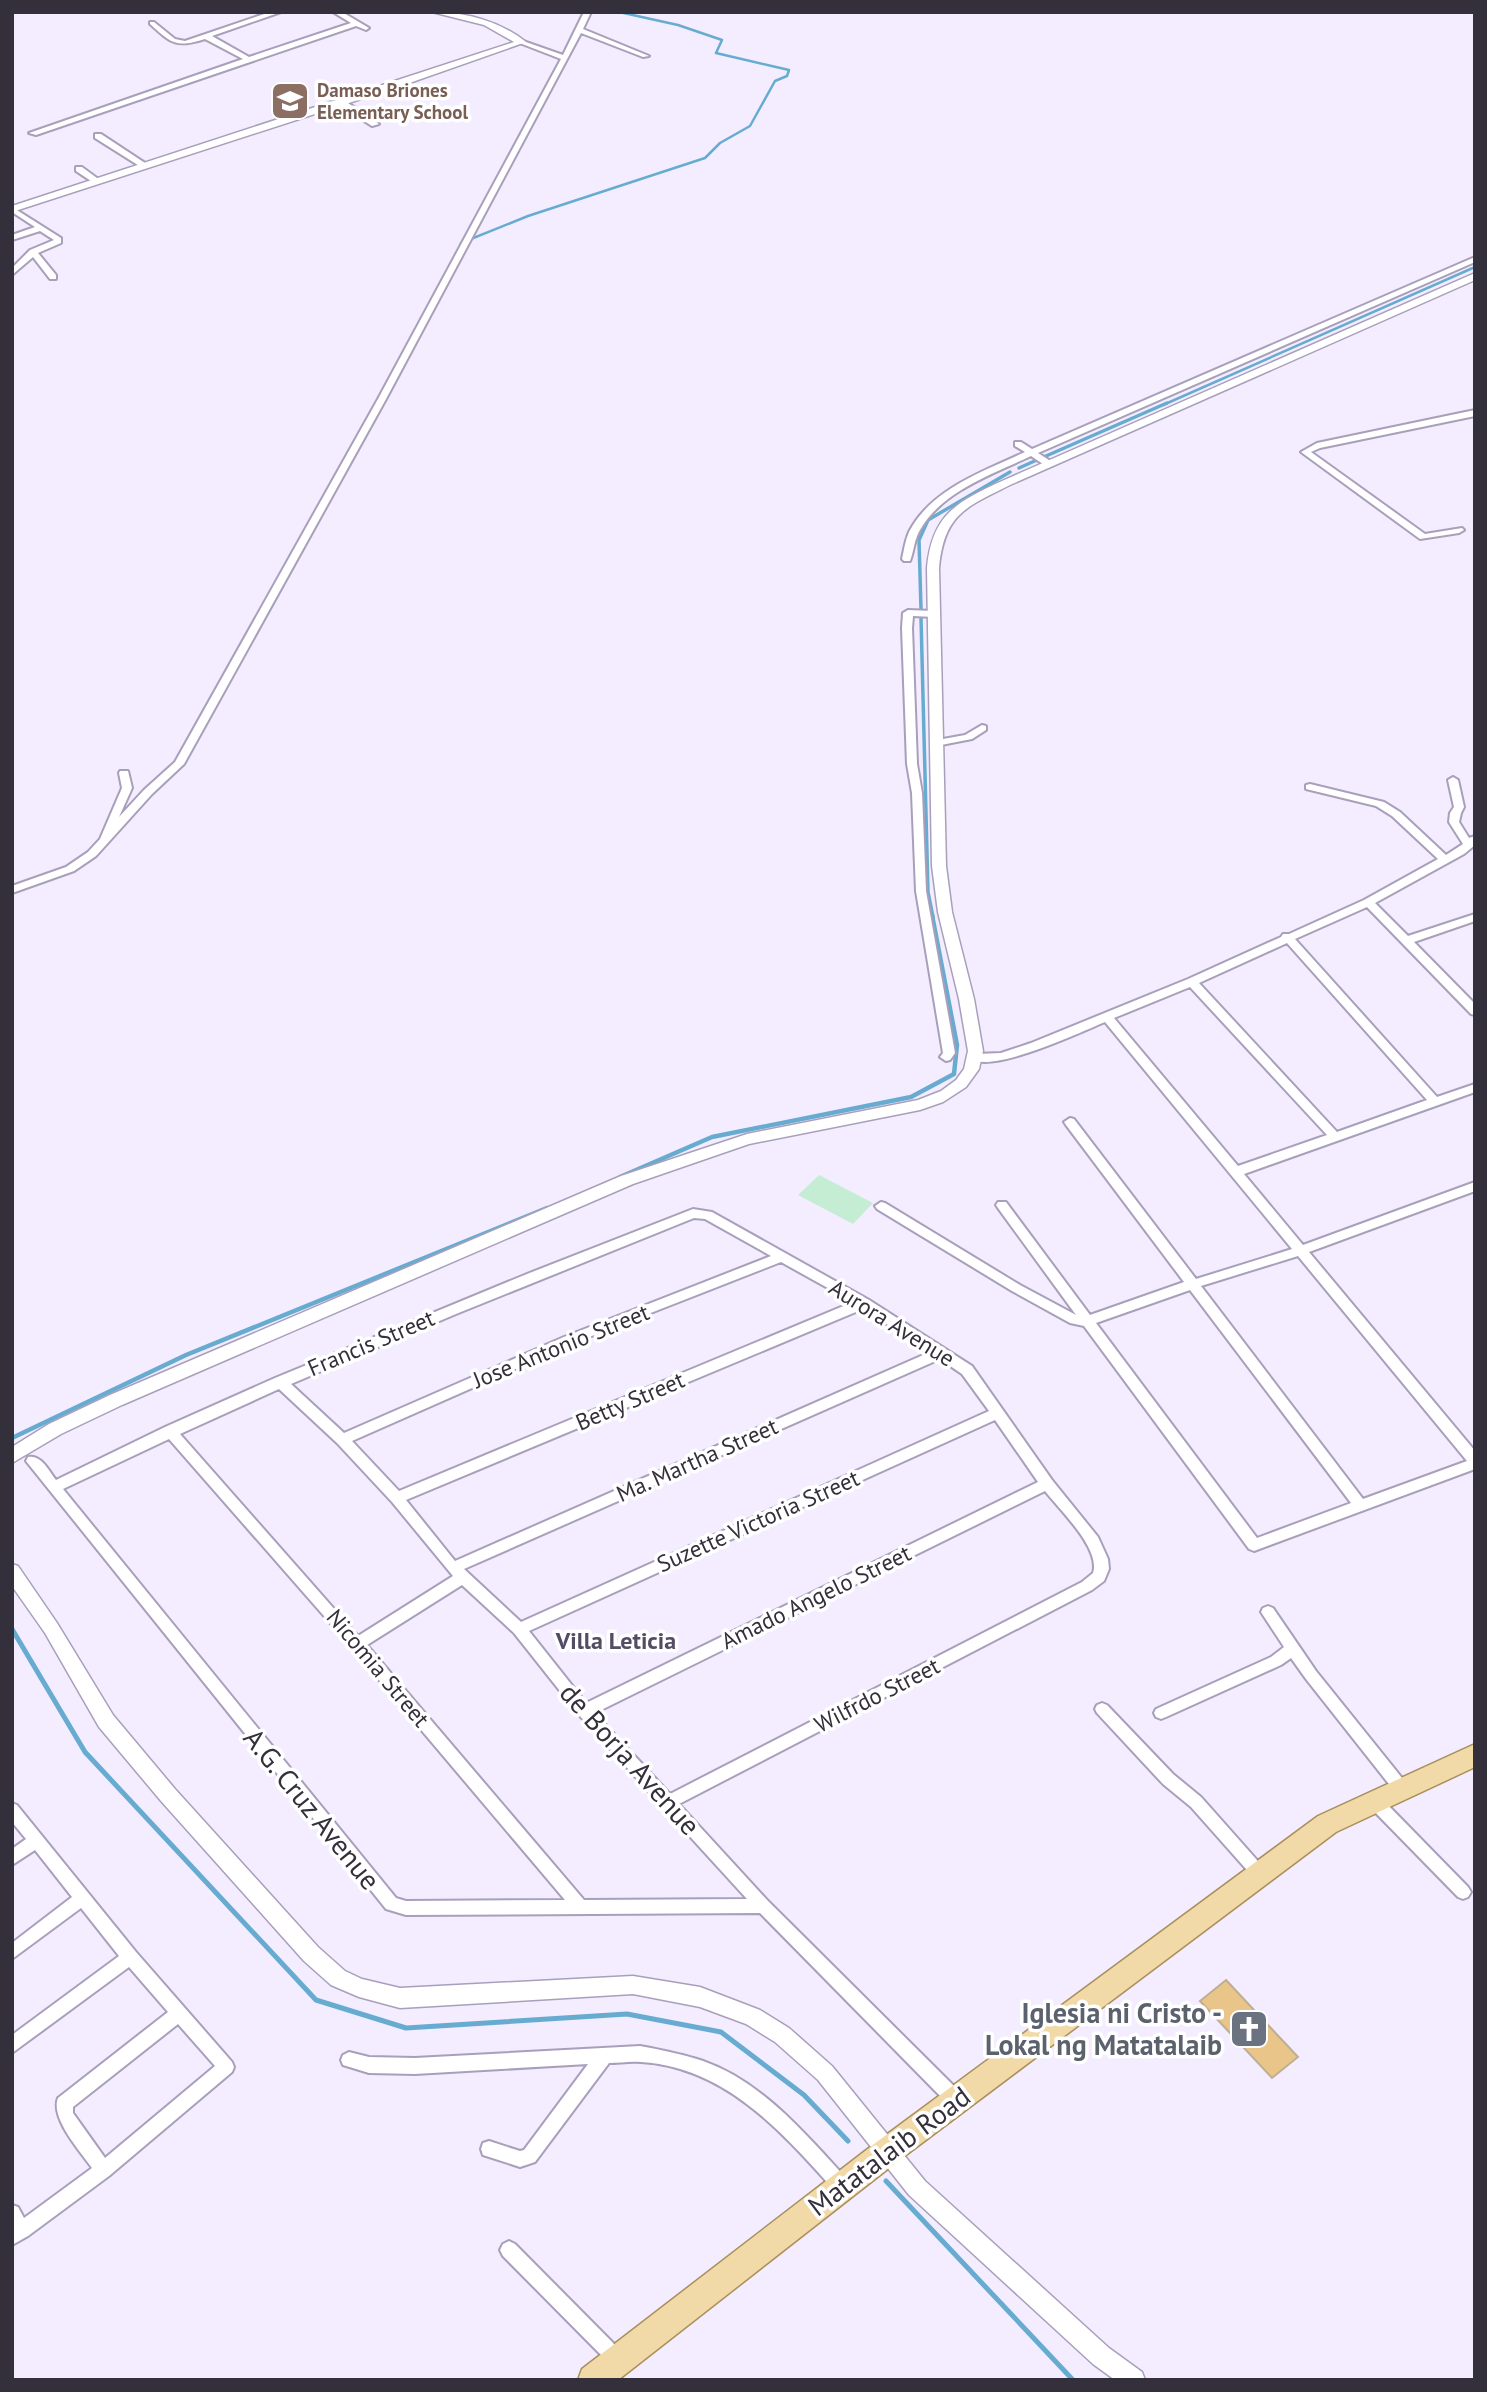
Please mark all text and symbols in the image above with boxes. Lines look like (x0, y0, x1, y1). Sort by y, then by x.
place label: Damaso Briones Elementary School (317, 78, 468, 124)
school or university icon: Damaso Briones Elementary School (269, 80, 311, 122)
street label: Aurora Avenue (824, 1273, 960, 1373)
street label: Jose Antonio Street (467, 1297, 653, 1395)
street label: Francis Street (303, 1303, 439, 1382)
street label: Betty Street (571, 1365, 689, 1436)
street label: Ma. Martha Street (612, 1411, 782, 1508)
street label: Suzette Victoria Street (652, 1463, 864, 1578)
street label: Amado Angelo Street (716, 1538, 916, 1655)
street label: Nicomia Street (321, 1603, 436, 1733)
district label: Villa Leticia (555, 1625, 676, 1656)
street label: Wilfrdo Street (809, 1651, 944, 1738)
street label: de Borja Avenue (552, 1675, 709, 1843)
street label: A.G. Cruz Avenue (236, 1720, 389, 1897)
place label: Iglesia ni Cristo - Lokal ng Matatalaib (985, 1994, 1222, 2063)
church icon: Iglesia ni Cristo - Lokal ng Matatalaib (1228, 2008, 1270, 2050)
street label: Matatalaib Road (800, 2077, 977, 2224)

